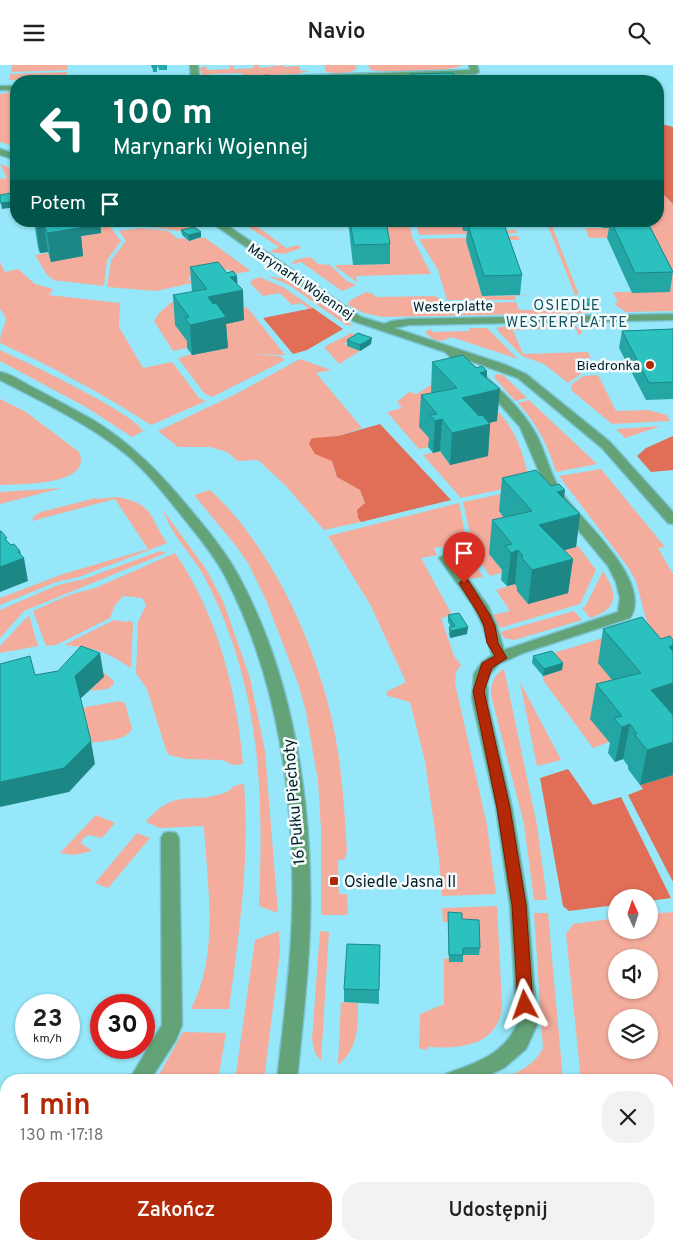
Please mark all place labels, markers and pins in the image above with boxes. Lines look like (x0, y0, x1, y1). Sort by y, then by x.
place label: Biedronka (576, 358, 640, 375)
marker: Biedronka (644, 359, 656, 371)
pin (443, 532, 485, 583)
place label: Osiedle Jasna II (344, 873, 456, 893)
marker: Osiedle Jasna II (328, 875, 340, 887)

